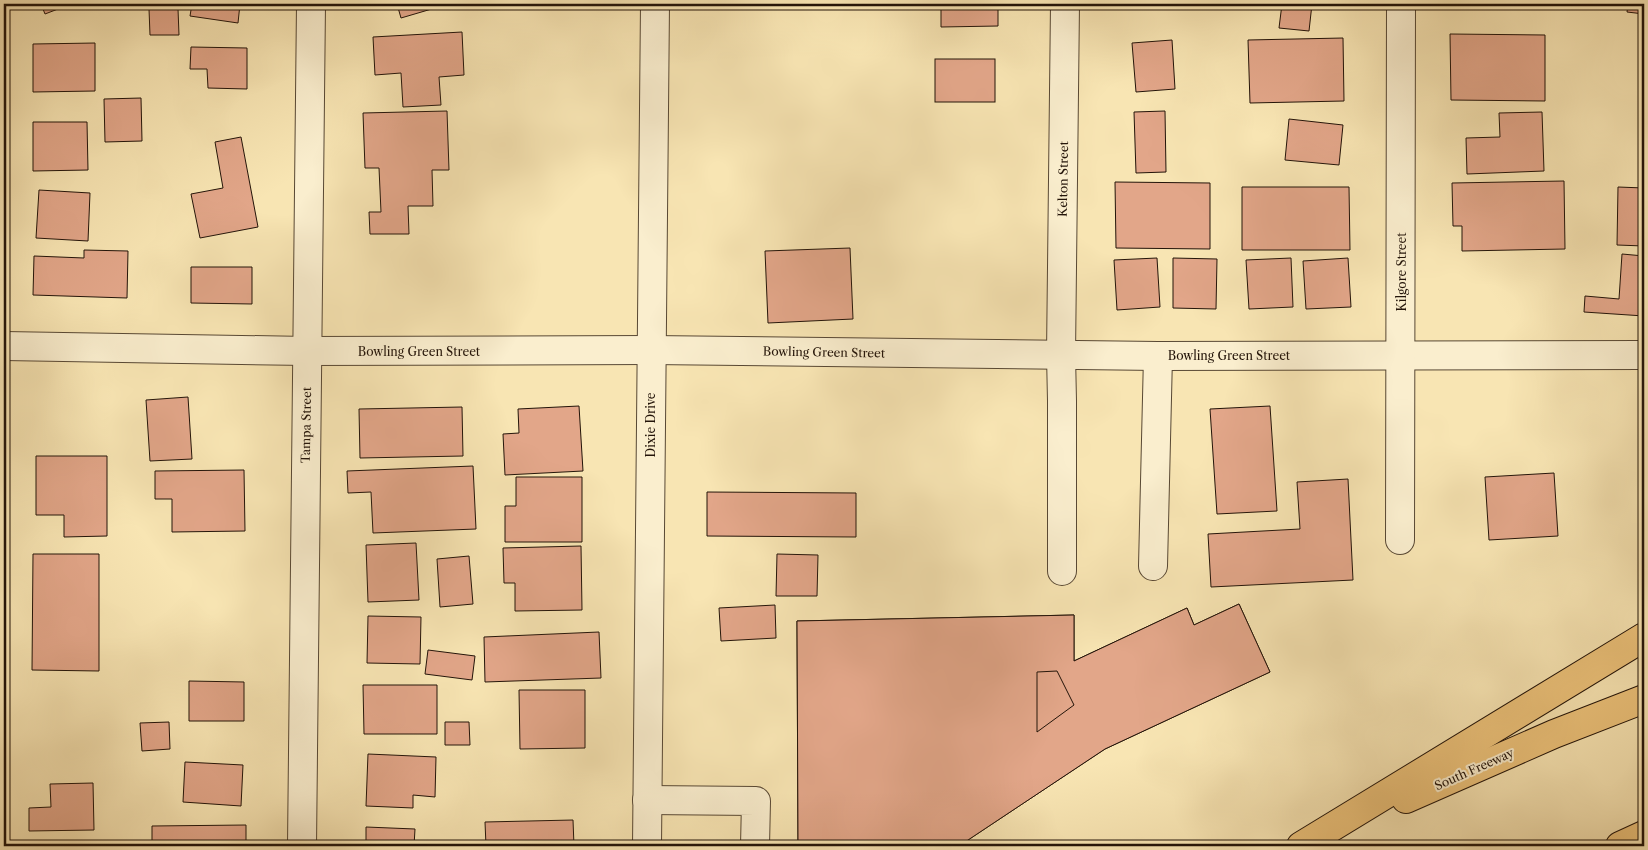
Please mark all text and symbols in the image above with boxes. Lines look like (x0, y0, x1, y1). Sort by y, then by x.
street label: Kelton Street (1055, 140, 1071, 217)
street label: Kilgore Street (1394, 232, 1409, 312)
street label: Bowling Green Street (763, 343, 886, 361)
street label: Bowling Green Street (358, 344, 481, 359)
street label: Bowling Green Street (1168, 348, 1291, 363)
street label: Tampa Street (298, 386, 314, 463)
street label: Dixie Drive (643, 392, 658, 458)
street label: South Freeway (1432, 745, 1516, 793)

